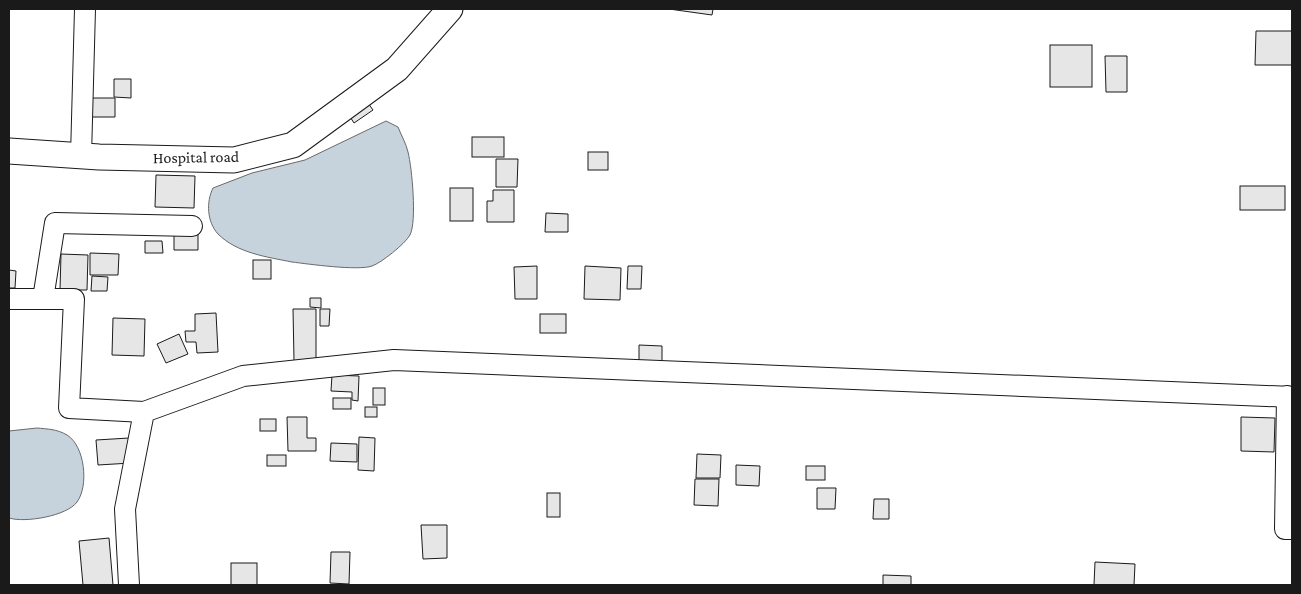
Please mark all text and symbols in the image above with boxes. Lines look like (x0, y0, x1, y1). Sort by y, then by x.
street label: Hospital road (153, 148, 240, 167)

